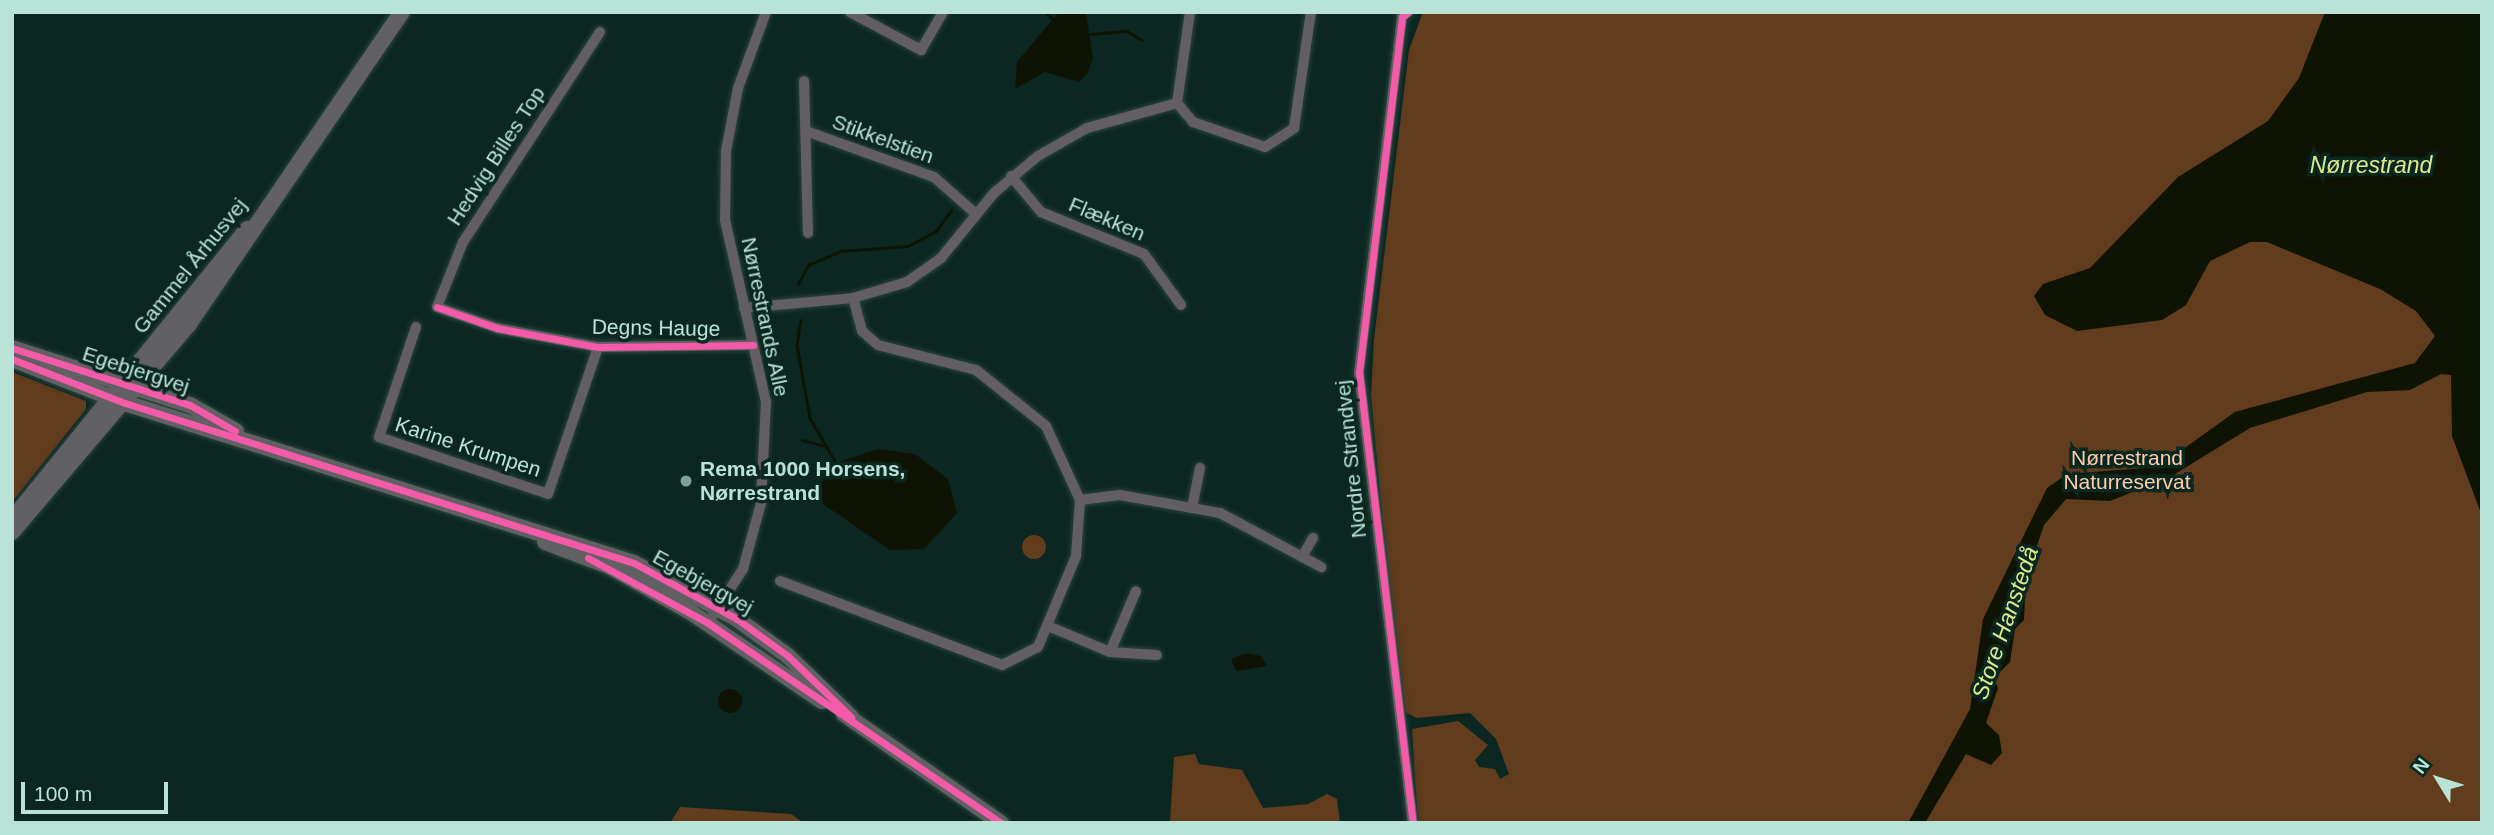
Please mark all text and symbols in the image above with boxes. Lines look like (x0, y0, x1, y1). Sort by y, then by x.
street label: Hedvig Billes Top (442, 82, 550, 230)
street label: Stikkelstien (829, 109, 937, 169)
water label: Nørrestrand (2310, 151, 2432, 179)
street label: Flækken (1065, 192, 1149, 246)
street label: Gammel Århusvej (128, 193, 252, 339)
street label: Nørrestrands Alle (736, 234, 794, 400)
street label: Degns Hauge (592, 314, 720, 342)
street label: Egebjergvej (79, 341, 193, 399)
street label: Nordre Strandvej (1330, 379, 1372, 539)
street label: Karine Krumpen (392, 412, 544, 482)
park label: Nørrestrand Naturreservat (2063, 445, 2191, 495)
place label: Rema 1000 Horsens, Nørrestrand (700, 456, 905, 506)
marker: Rema 1000 Horsens, Nørrestrand (678, 473, 694, 489)
water label: Store Hanstedå (1966, 543, 2044, 703)
street label: Egebjergvej (648, 544, 758, 620)
north arrow (2403, 744, 2473, 814)
text: N (2409, 754, 2434, 778)
scale bar (24, 768, 172, 812)
text: 100 m (34, 782, 92, 805)

